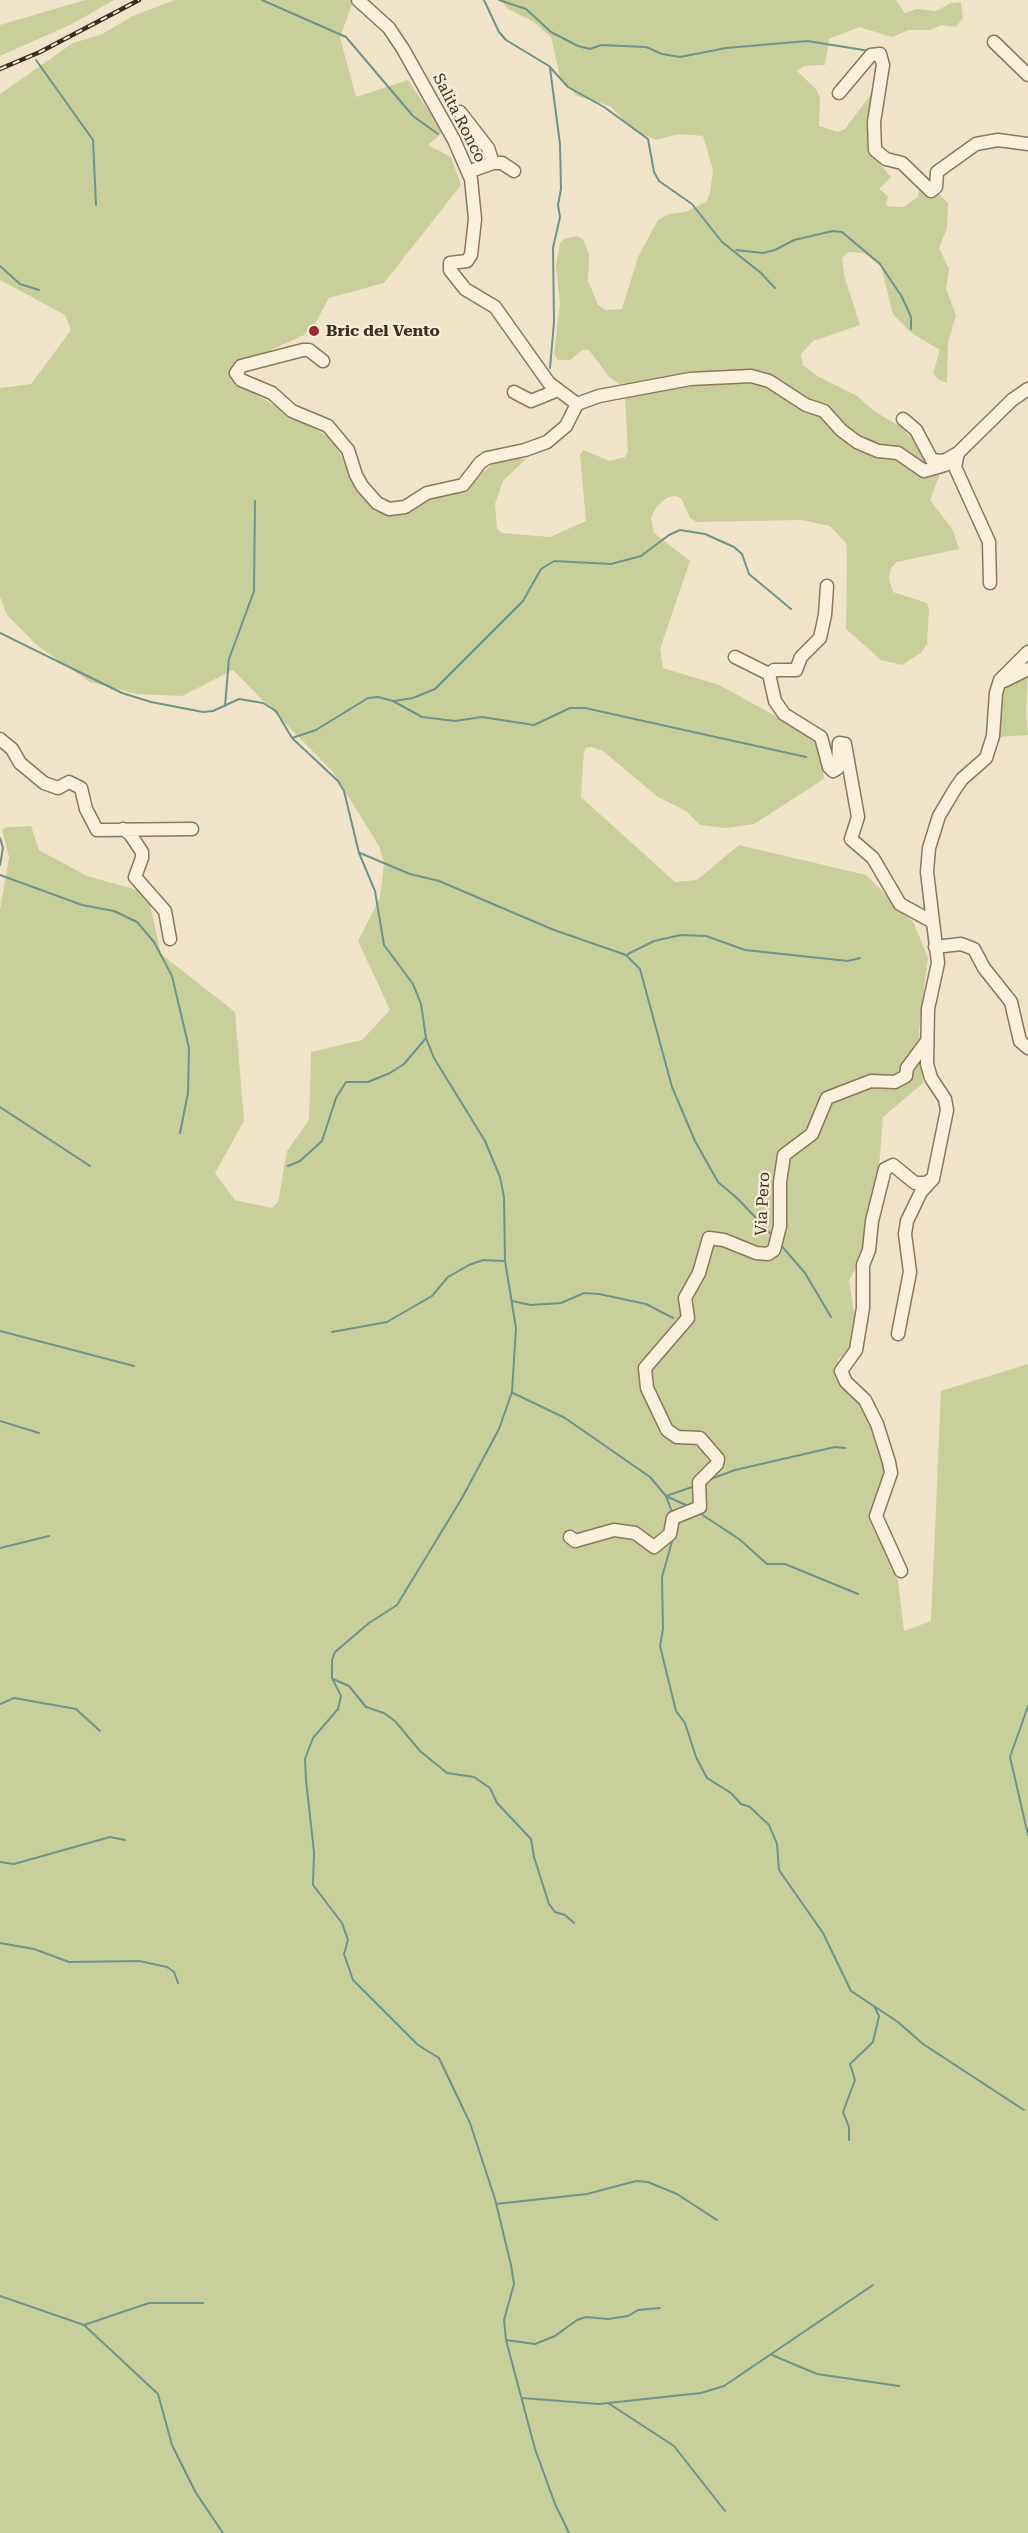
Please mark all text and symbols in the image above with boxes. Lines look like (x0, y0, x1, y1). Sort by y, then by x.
street label: Salita Ronco (428, 70, 490, 166)
place label: Bric del Vento (326, 321, 440, 341)
marker: Bric del Vento (307, 324, 321, 338)
street label: Via Pero (752, 1172, 774, 1236)

